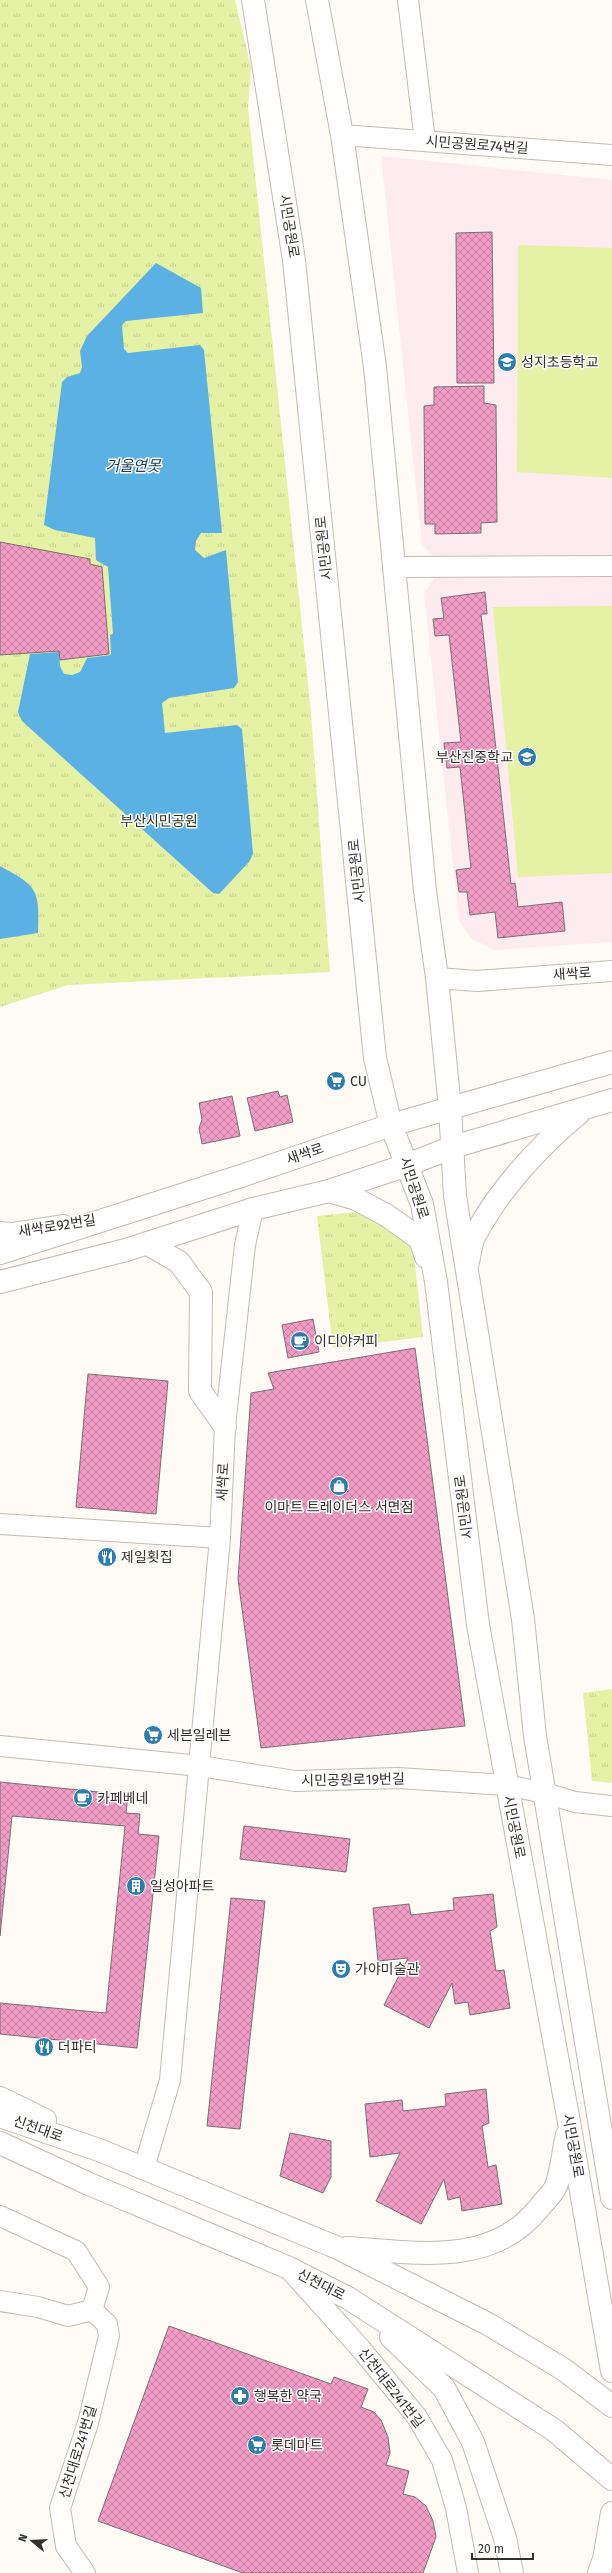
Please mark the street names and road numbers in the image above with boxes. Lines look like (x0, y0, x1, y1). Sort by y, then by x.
street label: 시민공원로74번길 (425, 133, 529, 157)
street label: 시민공원로 (276, 193, 302, 259)
street label: 시민공원로 (312, 515, 336, 581)
street label: 시민공원로 (345, 838, 369, 904)
street label: 새싹로 (552, 964, 592, 984)
street label: 새싹로 (284, 1140, 326, 1168)
street label: 시민공원로 (396, 1155, 432, 1221)
street label: 새싹로92번길 (17, 1211, 97, 1241)
street label: 새싹로 (214, 1462, 233, 1502)
street label: 시민공원로 (452, 1474, 476, 1540)
street label: 시민공원로19번길 (301, 1771, 405, 1789)
street label: 시민공원로 (500, 1794, 529, 1860)
street label: 신천대로 (11, 2113, 65, 2145)
street label: 시민공원로 (559, 2113, 587, 2179)
street label: 신천대로 (294, 2266, 348, 2304)
street label: 신천대로241번길 (355, 2345, 427, 2431)
street label: 신천대로241번길 (56, 2403, 100, 2501)

